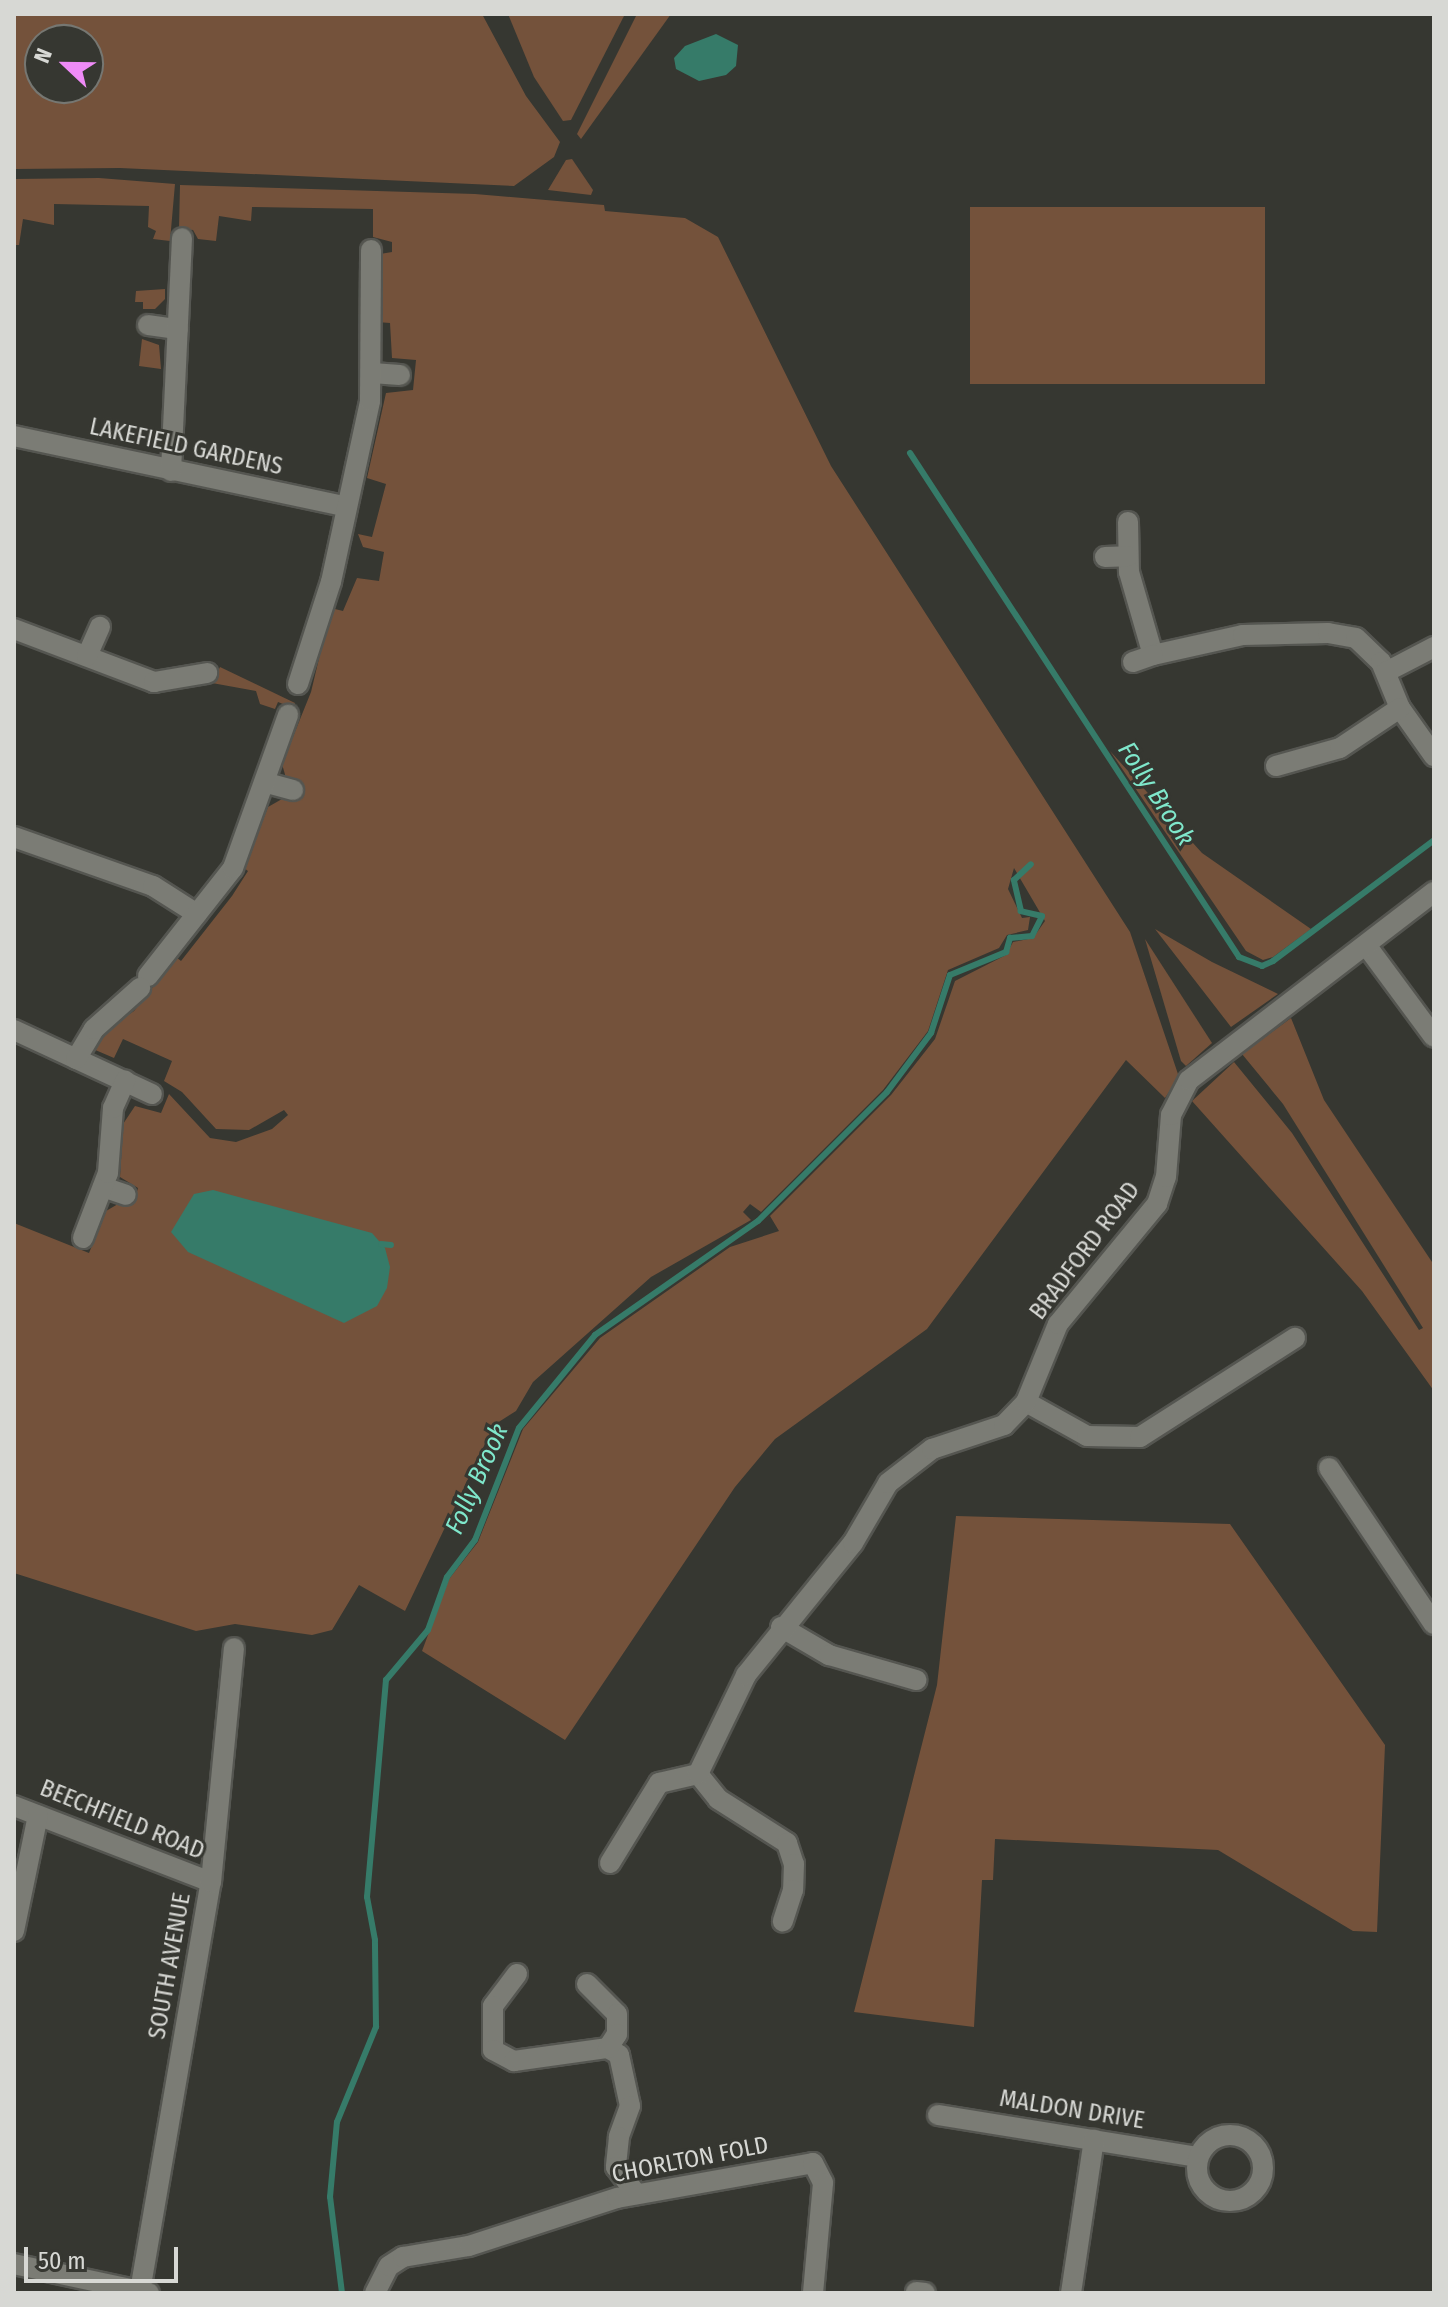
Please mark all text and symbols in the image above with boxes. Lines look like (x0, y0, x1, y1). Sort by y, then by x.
north arrow (24, 24, 104, 104)
text: N (28, 44, 58, 67)
street label: LAKEFIELD GARDENS (87, 412, 285, 482)
water label: Folly Brook (1111, 736, 1201, 852)
street label: BRADFORD ROAD (1024, 1176, 1146, 1326)
water label: Folly Brook (439, 1419, 515, 1539)
street label: BEECHFIELD ROAD (36, 1774, 208, 1866)
street label: SOUTH AVENUE (143, 1891, 197, 2041)
street label: MALDON DRIVE (997, 2084, 1147, 2136)
street label: CHORLTON FOLD (609, 2131, 771, 2189)
scale bar (28, 2231, 182, 2281)
text: 50 m (38, 2247, 86, 2275)

